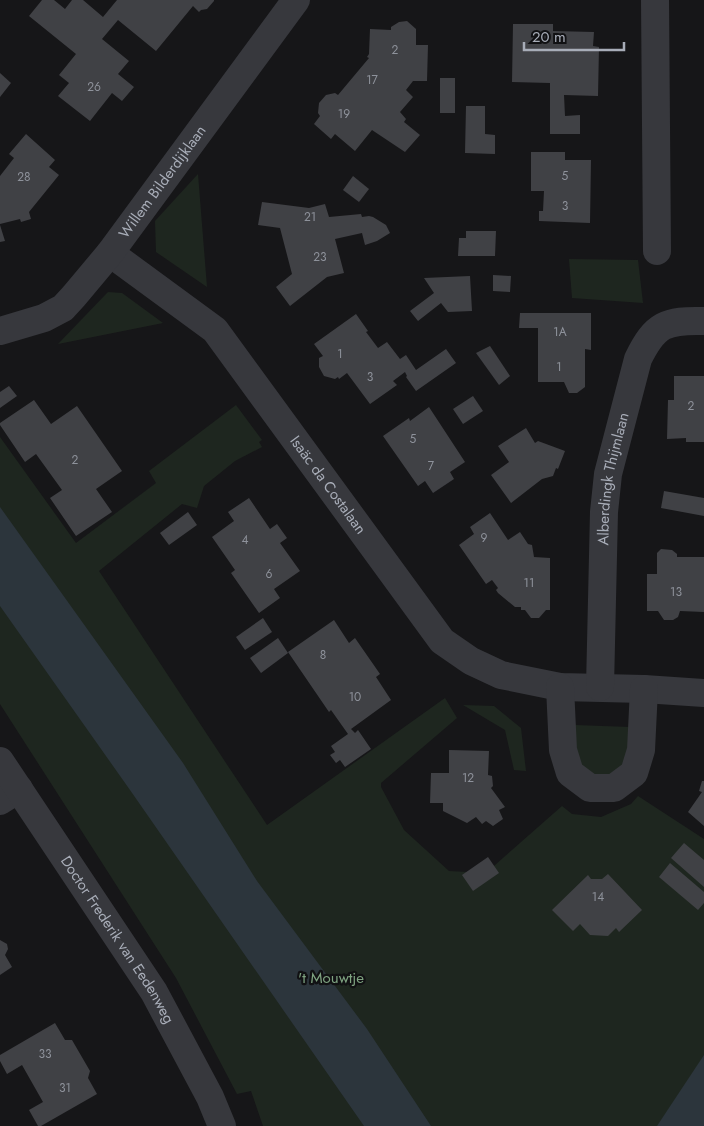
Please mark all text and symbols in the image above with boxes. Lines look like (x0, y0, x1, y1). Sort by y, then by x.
scale bar (524, 20, 624, 52)
text: 20 m (532, 26, 566, 48)
house number: 2 (392, 41, 399, 59)
house number: 17 (366, 71, 379, 89)
house number: 26 (87, 78, 101, 96)
house number: 19 (338, 105, 350, 123)
street label: Willem Bilderdijklaan (113, 121, 211, 243)
house number: 5 (562, 167, 569, 185)
house number: 28 (17, 168, 31, 186)
house number: 3 (562, 197, 569, 215)
house number: 21 (304, 208, 316, 226)
house number: 23 (313, 248, 327, 266)
house number: 1A (553, 323, 567, 341)
house number: 1 (337, 345, 343, 363)
house number: 1 (556, 358, 562, 376)
house number: 3 (367, 368, 374, 386)
house number: 2 (688, 397, 695, 415)
street label: Alberdingk Thijmlaan (592, 410, 635, 546)
house number: 5 (410, 430, 417, 448)
street label: Isaäc da Costalaan (285, 431, 372, 539)
house number: 2 (72, 451, 79, 469)
house number: 7 (428, 457, 435, 475)
house number: 9 (481, 529, 488, 547)
house number: 4 (242, 531, 249, 549)
house number: 6 (266, 565, 273, 583)
house number: 11 (524, 574, 534, 592)
house number: 13 (670, 583, 682, 601)
house number: 8 (320, 646, 326, 664)
house number: 10 (349, 688, 361, 706)
house number: 12 (462, 769, 474, 787)
street label: Doctor Frederik van Eedenweg (55, 851, 180, 1028)
house number: 14 (592, 888, 604, 906)
park label: 't Mouwtje (298, 967, 364, 989)
house number: 33 (38, 1045, 52, 1063)
house number: 31 (59, 1079, 71, 1097)

